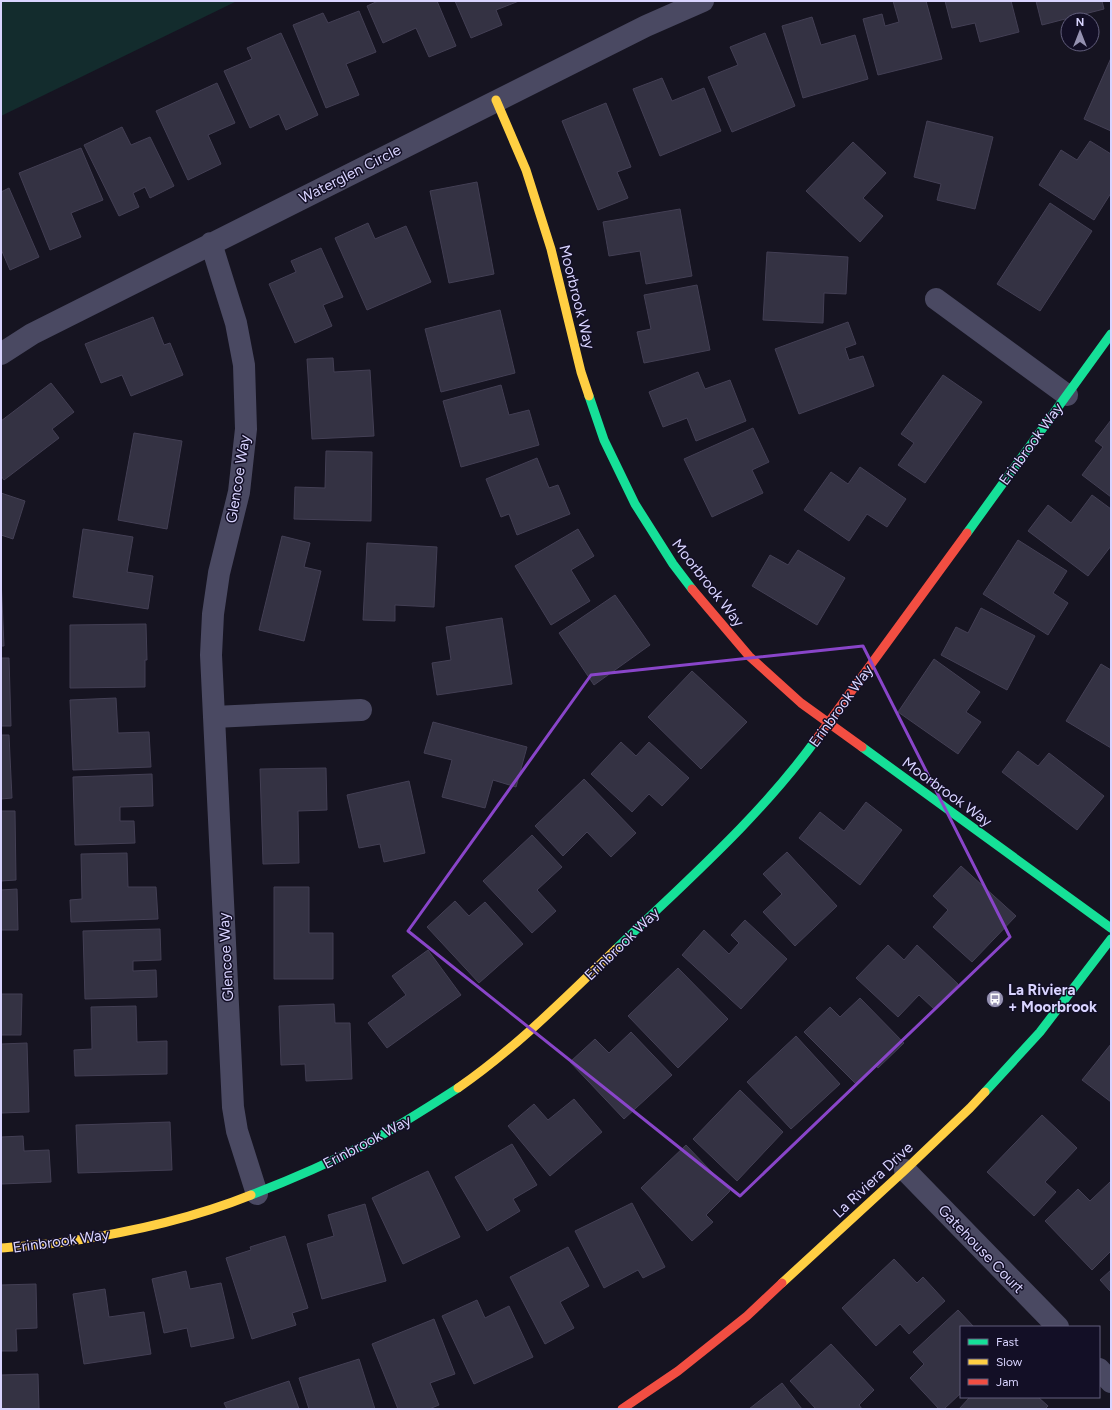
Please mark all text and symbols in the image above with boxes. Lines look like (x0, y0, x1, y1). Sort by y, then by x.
north arrow (1060, 12, 1100, 52)
text: N (1076, 16, 1084, 29)
street label: Waterglen Circle (296, 141, 404, 207)
street label: Moorbrook Way (555, 243, 599, 351)
street label: Erinbrook Way (995, 399, 1067, 489)
street label: Glencoe Way (222, 433, 254, 524)
street label: Moorbrook Way (668, 535, 748, 631)
street label: Erinbrook Way (805, 661, 877, 751)
street label: Moorbrook Way (899, 753, 996, 831)
street label: Erinbrook Way (581, 904, 663, 984)
street label: Glencoe Way (215, 912, 237, 1002)
place label: La Riviera + Moorbrook (1008, 981, 1097, 1016)
bus stop icon: La Riviera + Moorbrook (985, 989, 1005, 1009)
street label: Erinbrook Way (320, 1111, 414, 1173)
street label: La Riviera Drive (829, 1138, 917, 1222)
street label: Gatehouse Court (934, 1201, 1028, 1297)
street label: Erinbrook Way (12, 1225, 111, 1257)
legend (960, 1326, 1100, 1398)
text: Fast (996, 1335, 1019, 1349)
text: Slow (996, 1355, 1023, 1369)
text: Jam (996, 1375, 1019, 1389)

